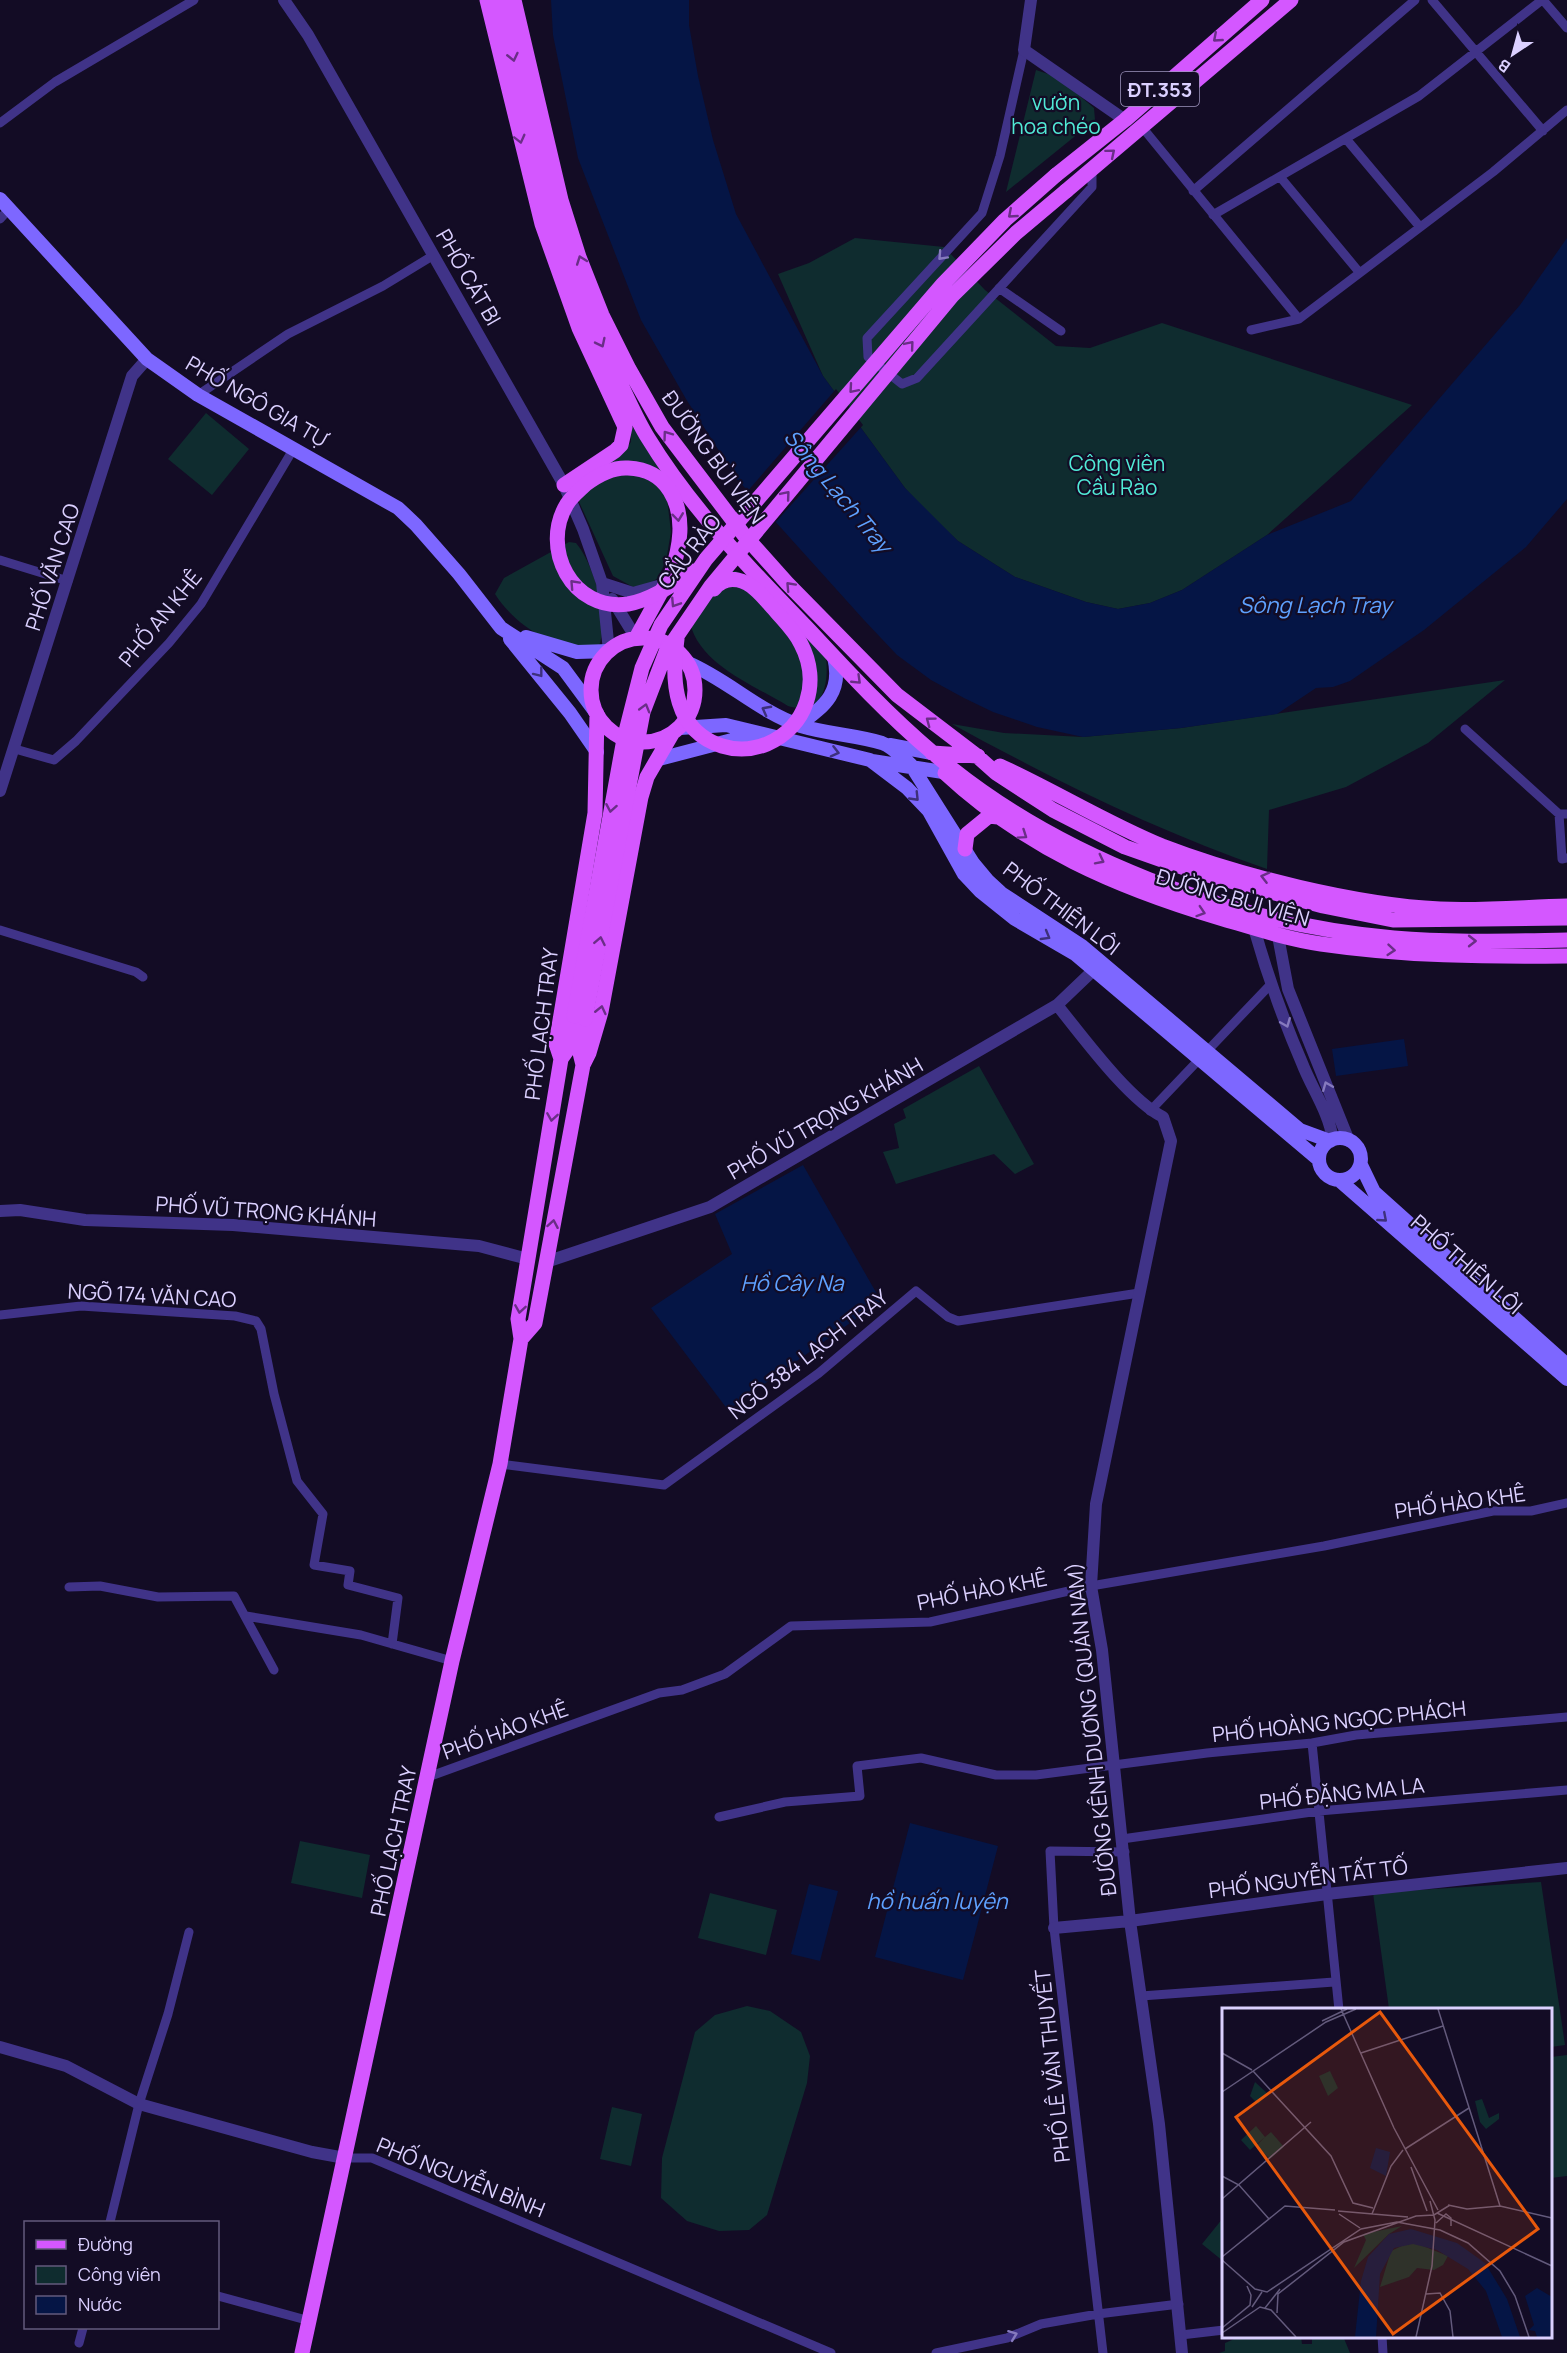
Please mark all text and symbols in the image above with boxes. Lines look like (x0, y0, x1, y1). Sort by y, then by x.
north arrow (1483, 24, 1543, 84)
one-way arrow (1213, 31, 1224, 42)
one-way arrow (505, 52, 518, 62)
text: B (1494, 54, 1515, 78)
road number: ĐT.353 (1121, 72, 1199, 106)
park label: vườn hoa chéo (1011, 88, 1101, 140)
one-way arrow (512, 134, 525, 144)
one-way arrow (1104, 150, 1115, 161)
one-way arrow (1008, 207, 1019, 218)
street label: PHỐ CÁT BI (430, 223, 510, 330)
one-way arrow (938, 249, 949, 260)
one-way arrow (575, 255, 588, 266)
one-way arrow (594, 337, 606, 348)
one-way arrow (903, 341, 914, 352)
street label: PHỐ NGÔ GIA TỰ (181, 347, 335, 454)
one-way arrow (849, 382, 860, 393)
street label: ĐƯỜNG BÙI VIỆN (656, 385, 772, 529)
water label: Sông Lạch Tray (777, 423, 901, 562)
one-way arrow (663, 430, 674, 441)
park label: Công viên Cầu Rào (1069, 449, 1165, 501)
one-way arrow (779, 491, 790, 502)
street label: PHỐ VĂN CAO (16, 499, 86, 634)
street label: CẦU RÀO (650, 507, 727, 594)
one-way arrow (672, 512, 684, 521)
street label: PHỐ AN KHÊ (111, 562, 208, 672)
one-way arrow (570, 580, 581, 590)
one-way arrow (786, 583, 797, 594)
water label: Sông Lạch Tray (1239, 590, 1395, 620)
one-way arrow (671, 597, 682, 608)
one-way arrow (531, 666, 542, 677)
one-way arrow (849, 672, 860, 683)
one-way arrow (638, 703, 650, 714)
one-way arrow (762, 705, 773, 717)
one-way arrow (926, 717, 937, 728)
one-way arrow (829, 745, 840, 757)
one-way arrow (908, 789, 919, 800)
one-way arrow (606, 803, 618, 813)
one-way arrow (1016, 827, 1027, 838)
one-way arrow (1093, 852, 1104, 864)
street label: PHỐ THIÊN LÔI (998, 853, 1127, 961)
street label: ĐƯỜNG BÙI VIỆN (1153, 862, 1313, 932)
one-way arrow (1260, 871, 1270, 884)
one-way arrow (1195, 905, 1206, 917)
one-way arrow (1040, 929, 1050, 940)
one-way arrow (1468, 935, 1477, 947)
one-way arrow (593, 936, 606, 946)
one-way arrow (1387, 943, 1396, 956)
street label: PHỐ LẠCH TRAY (516, 946, 564, 1102)
one-way arrow (593, 1005, 606, 1015)
one-way arrow (1279, 1017, 1291, 1028)
street label: PHỐ VŨ TRỌNG KHÁNH (721, 1049, 928, 1185)
one-way arrow (1322, 1082, 1334, 1093)
one-way arrow (546, 1112, 558, 1121)
street label: PHỐ VŨ TRỌNG KHÁNH (155, 1187, 378, 1233)
street label: PHỐ THIÊN LÔI (1405, 1206, 1530, 1320)
one-way arrow (1376, 1211, 1387, 1222)
one-way arrow (546, 1219, 559, 1229)
water label: Hồ Cây Na (740, 1268, 845, 1298)
street label: NGÕ 174 VĂN CAO (67, 1277, 237, 1313)
street label: NGÕ 384 LẠCH TRAY (722, 1283, 894, 1425)
one-way arrow (514, 1304, 527, 1314)
street label: PHỐ HÀO KHÊ (1392, 1477, 1527, 1525)
street label: ĐƯỜNG KÊNH DƯƠNG (QUÁN NAM) (1060, 1561, 1122, 1897)
street label: PHỐ HÀO KHÊ (914, 1562, 1049, 1616)
street label: PHỐ HÀO KHÊ (438, 1692, 572, 1766)
street label: PHỐ HOÀNG NGỌC PHÁCH (1210, 1692, 1467, 1748)
street label: PHỐ LẠCH TRAY (361, 1762, 423, 1919)
street label: PHỐ ĐẶNG MA LA (1258, 1768, 1426, 1816)
street label: PHỐ NGUYỄN TẤT TỐ (1207, 1850, 1409, 1904)
water label: hồ huấn luyện (866, 1886, 1009, 1916)
street label: PHỐ LÊ VĂN THUYẾT (1026, 1967, 1076, 2164)
inset map (1222, 2008, 1552, 2338)
street label: PHỐ NGUYỄN BÌNH (373, 2129, 550, 2224)
legend (24, 2221, 219, 2329)
text: Đường (78, 2232, 133, 2256)
text: Công viên (78, 2262, 161, 2286)
text: Nước (78, 2292, 122, 2316)
one-way arrow (1008, 2330, 1018, 2343)

